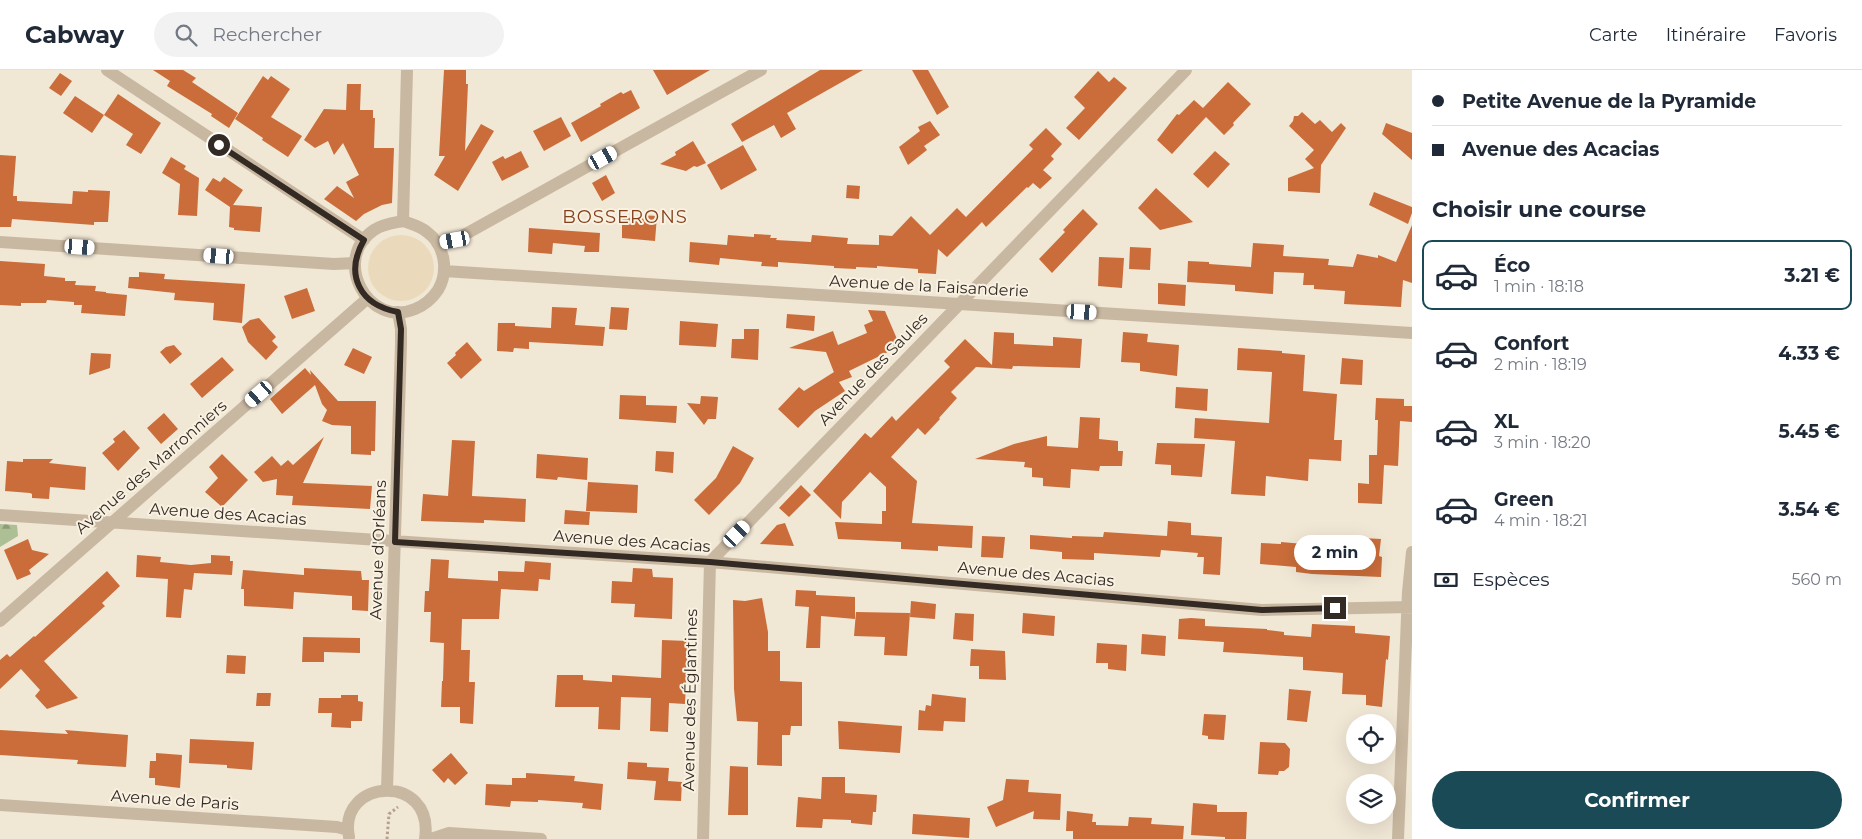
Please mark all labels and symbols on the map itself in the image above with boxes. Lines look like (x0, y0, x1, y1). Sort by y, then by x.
route start (208, 134, 230, 156)
car (586, 144, 619, 172)
district label: BOSSERONS (562, 206, 688, 228)
car (438, 230, 471, 250)
car (64, 238, 95, 256)
car (203, 247, 234, 265)
street label: Avenue de la Faisanderie (829, 271, 1029, 301)
car (1066, 304, 1097, 320)
street label: Avenue des Saules (814, 309, 932, 429)
car (242, 378, 275, 410)
street label: Avenue des Marronniers (72, 396, 231, 538)
street label: Avenue d'Orléans (366, 480, 390, 620)
street label: Avenue des Acacias (149, 499, 307, 529)
car (721, 518, 752, 550)
street label: Avenue des Acacias (553, 526, 711, 556)
callout: 2 min (1294, 536, 1376, 570)
street label: Avenue des Acacias (957, 558, 1115, 590)
route end (1324, 597, 1346, 619)
street label: Avenue des Églantines (679, 609, 701, 791)
street label: Avenue de Paris (110, 786, 240, 814)

